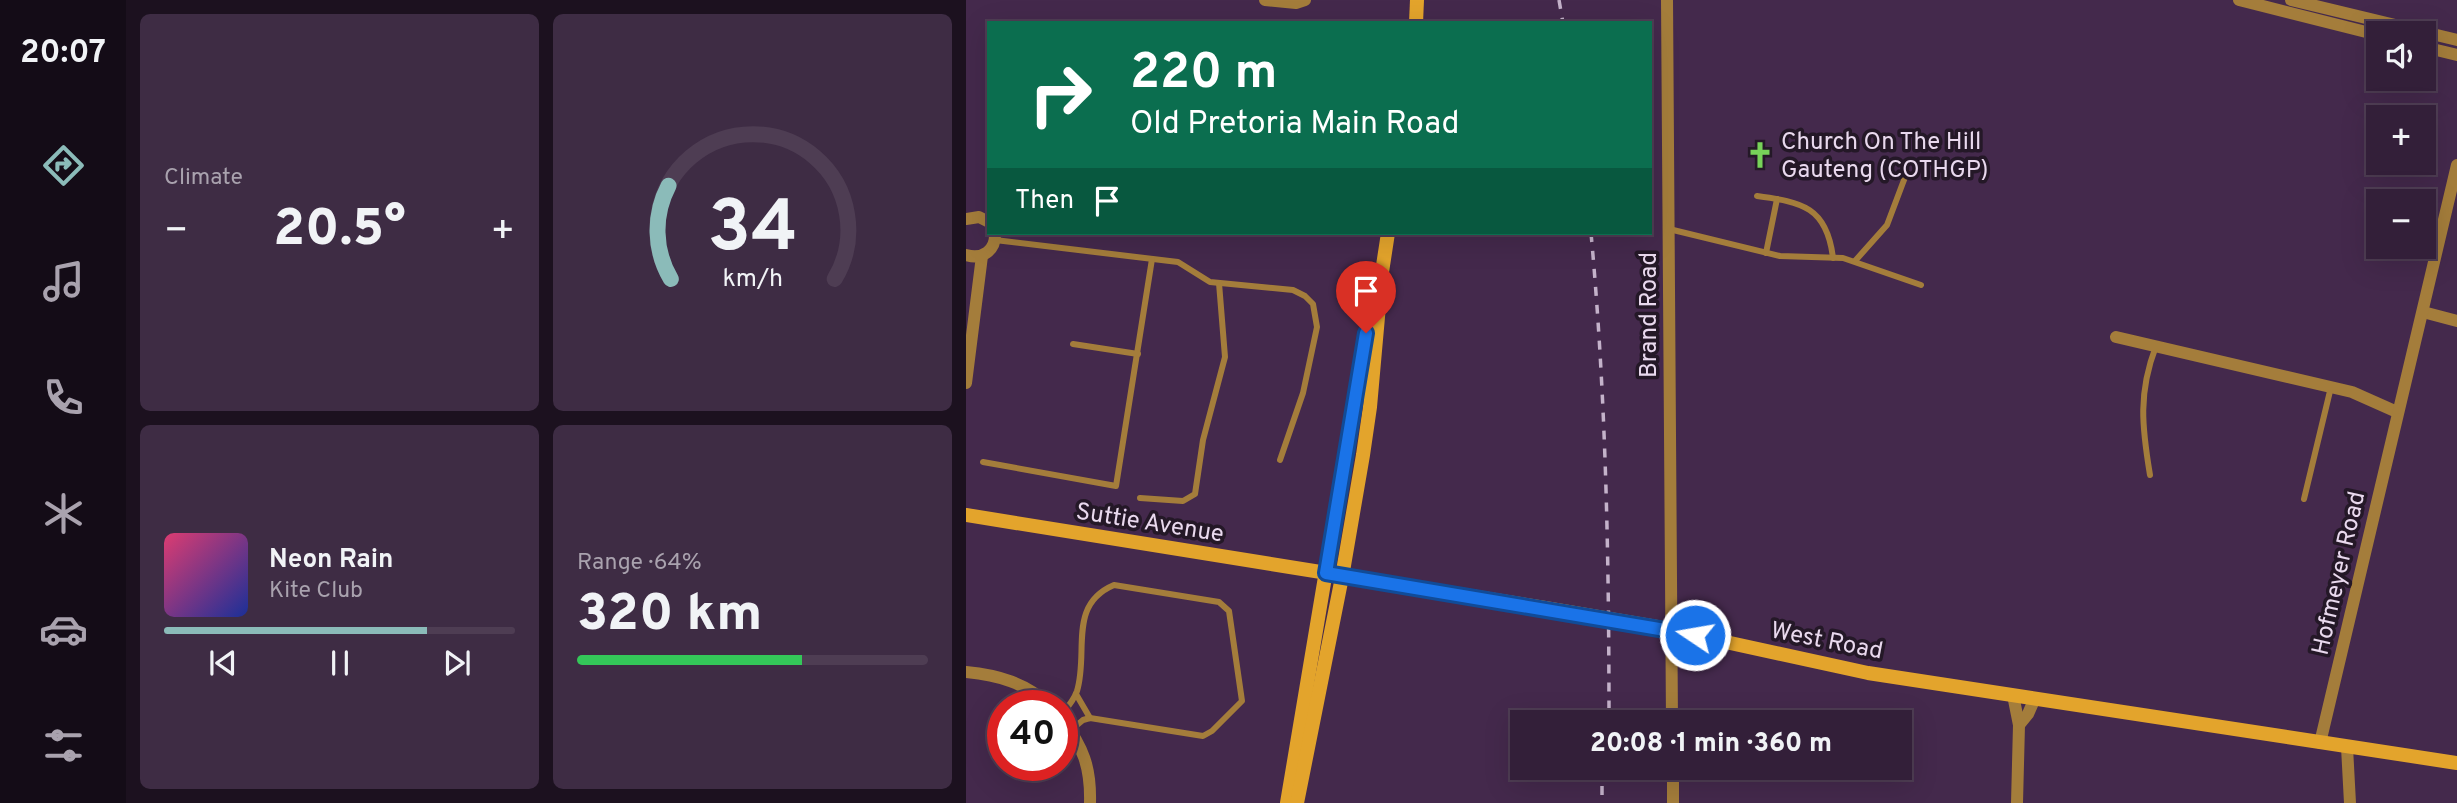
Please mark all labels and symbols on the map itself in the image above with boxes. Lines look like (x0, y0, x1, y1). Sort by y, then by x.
place label: Church On The Hill Gauteng (COTHGP) (1781, 128, 1989, 186)
church icon: Church On The Hill Gauteng (COTHGP) (1745, 140, 1775, 170)
street label: Brand Road (1635, 252, 1665, 378)
pin (1336, 261, 1396, 333)
street label: Hofmeyer Road (2307, 489, 2373, 658)
street label: Suttie Avenue (1074, 497, 1226, 550)
position arrow (1658, 598, 1732, 672)
street label: West Road (1768, 616, 1885, 668)
speed limit sign: 40 (987, 690, 1078, 781)

